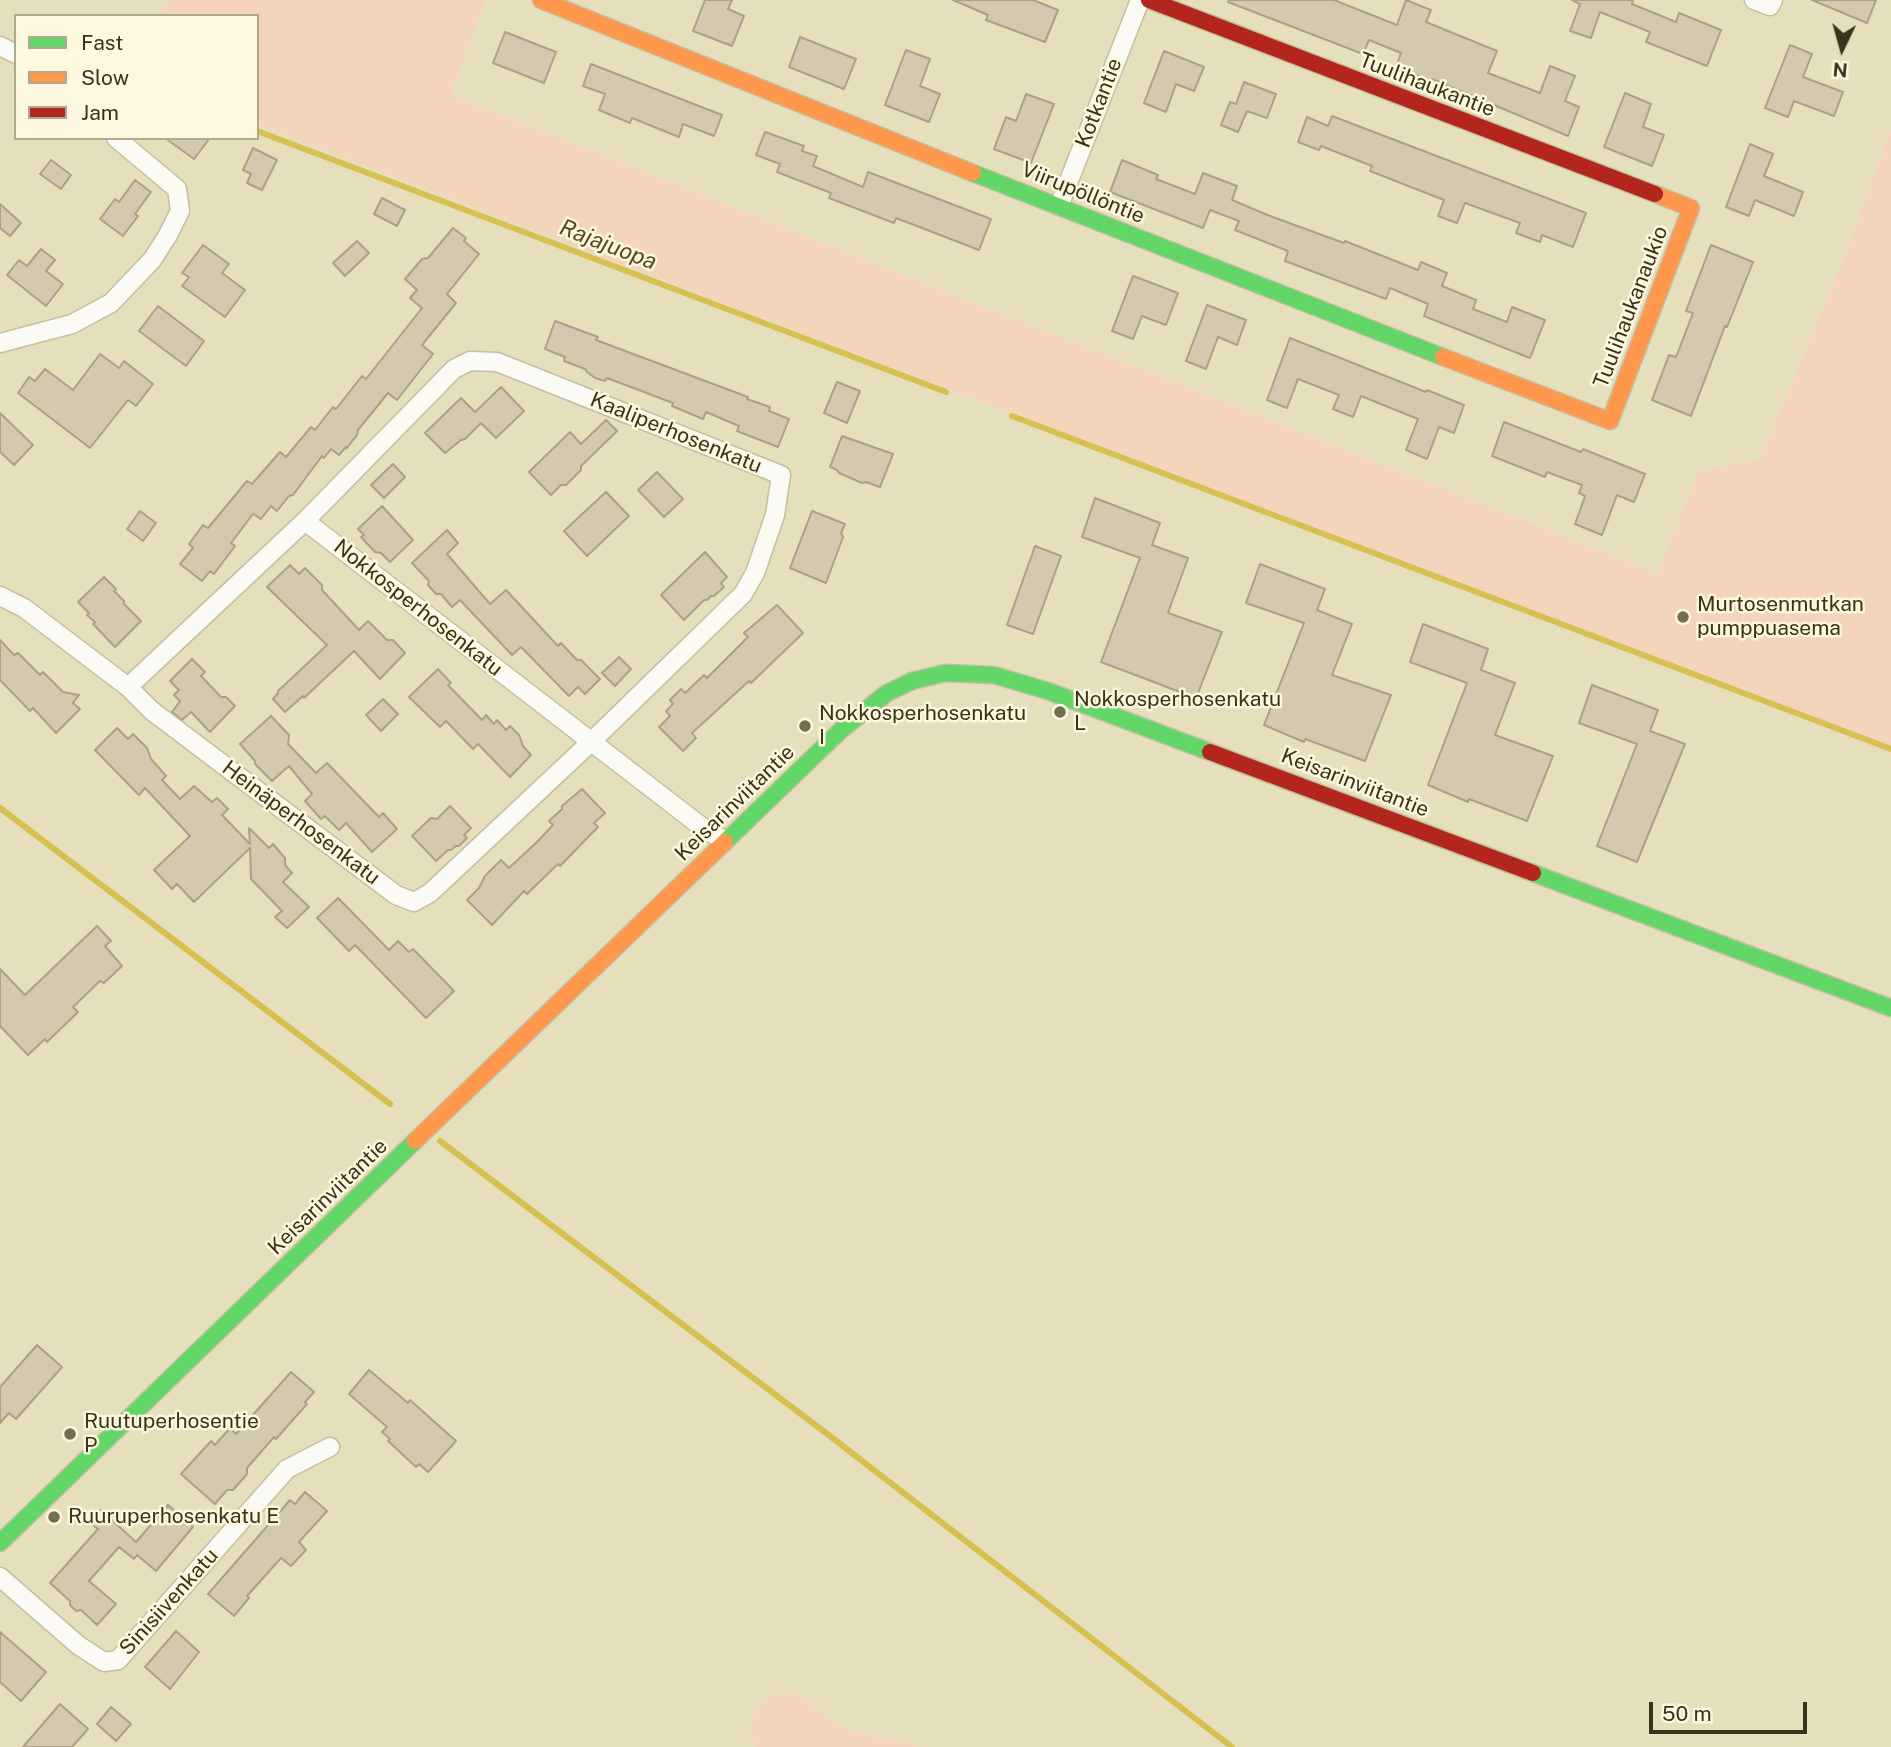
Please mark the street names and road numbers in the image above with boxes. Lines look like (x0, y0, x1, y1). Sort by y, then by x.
street label: Tuulihaukantie (1356, 48, 1498, 122)
street label: Kotkantie (1071, 55, 1127, 151)
street label: Viirupöllöntie (1018, 157, 1148, 229)
street label: Tuulihaukanaukio (1589, 222, 1673, 392)
street label: Kaaliperhosenkatu (586, 387, 766, 479)
street label: Nokkosperhosenkatu (329, 534, 507, 682)
street label: Keisarinviitantie (670, 740, 800, 866)
street label: Keisarinviitantie (1278, 743, 1432, 823)
street label: Heinäperhosenkatu (217, 755, 385, 891)
street label: Keisarinviitantie (263, 1134, 393, 1260)
street label: Sinisiivenkatu (114, 1543, 224, 1661)

